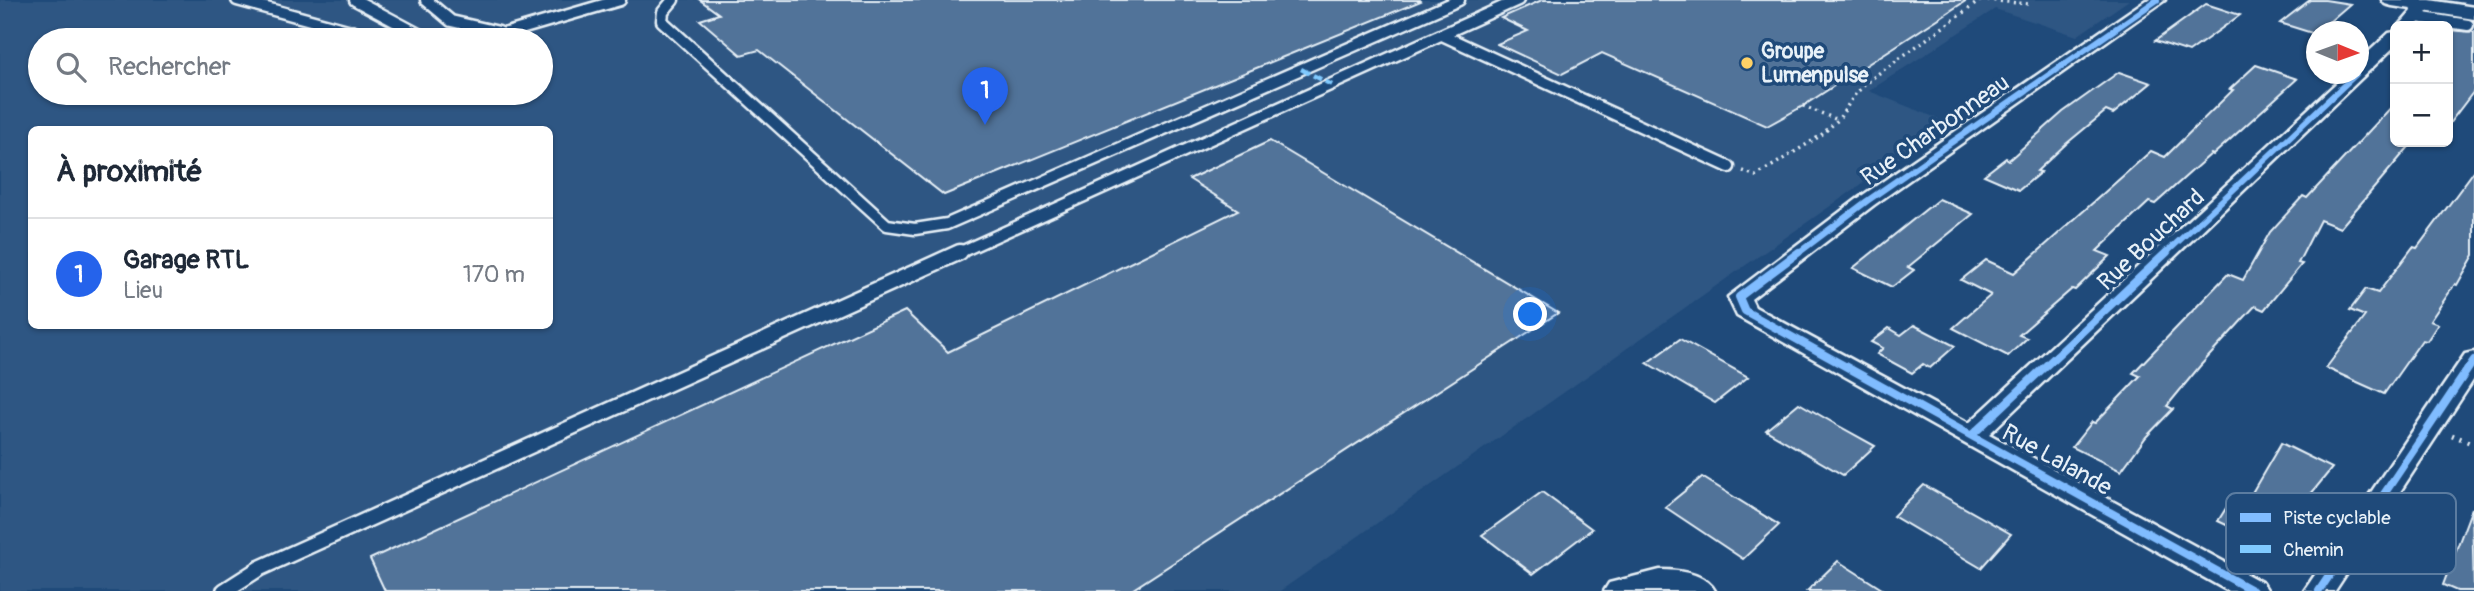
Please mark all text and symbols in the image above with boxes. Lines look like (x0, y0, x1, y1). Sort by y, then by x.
north arrow (2306, 21, 2369, 84)
map controls (2390, 21, 2453, 147)
button: + (2390, 21, 2453, 84)
search box (28, 28, 553, 105)
place label: Groupe Lumenpulse (1761, 38, 1869, 89)
icon: search (52, 48, 90, 86)
text: Rechercher (108, 51, 231, 83)
marker: Groupe Lumenpulse (1739, 55, 1755, 71)
pin: 1 (962, 67, 1008, 125)
street label: Rue Charbonneau (1855, 68, 2015, 192)
button: − (2390, 84, 2453, 147)
text: À proximité (56, 153, 202, 190)
street label: Rue Bouchard (2091, 183, 2211, 297)
text: Garage RTL (123, 244, 249, 276)
text: 1 (75, 260, 84, 289)
text: 170 m (463, 260, 525, 289)
text: Lieu (123, 276, 163, 305)
your location (1513, 297, 1547, 331)
street label: Rue Lalande (1997, 418, 2117, 502)
legend (2226, 493, 2456, 574)
text: Piste cyclable (2283, 506, 2391, 530)
text: Chemin (2283, 538, 2344, 562)

